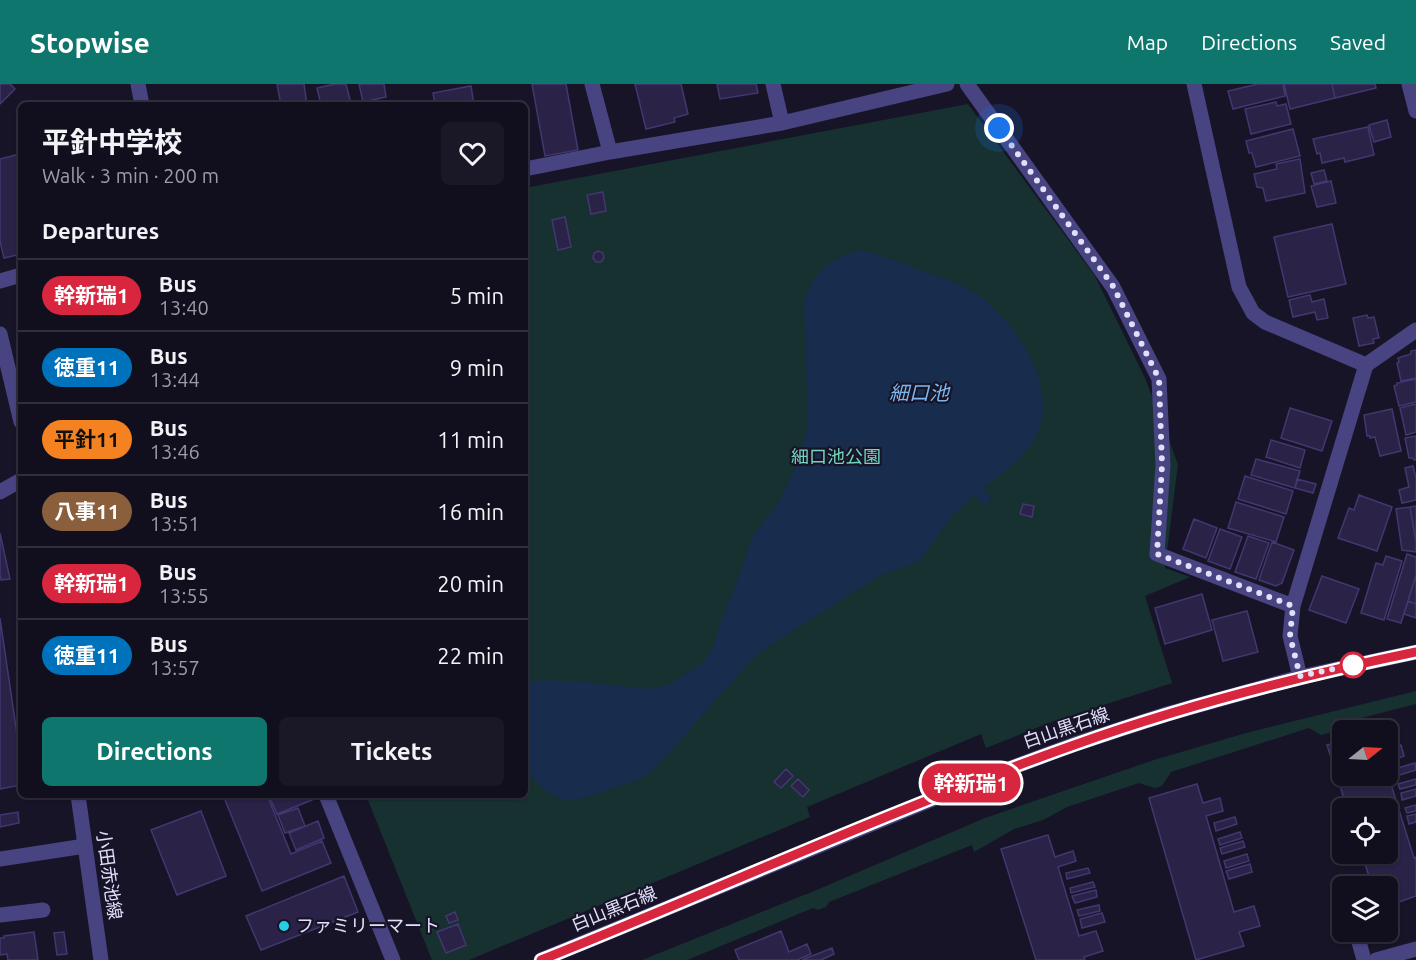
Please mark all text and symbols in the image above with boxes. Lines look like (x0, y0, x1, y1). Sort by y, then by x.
text: Stopwise (30, 27, 150, 58)
text: Map (1127, 30, 1168, 54)
text: Directions (1201, 30, 1297, 54)
text: Saved (1330, 30, 1386, 54)
your location (984, 113, 1014, 143)
button: heart (441, 122, 504, 185)
text: 平針中学校 (42, 126, 182, 157)
text: Walk · 3 min · 200 m (42, 164, 219, 187)
text: Departures (42, 218, 159, 243)
text: Bus (159, 271, 197, 296)
text: 幹新瑞1 (54, 283, 129, 307)
text: 5 min (450, 283, 504, 308)
text: 13:40 (159, 296, 209, 319)
text: Bus (150, 343, 188, 368)
text: 徳重11 (54, 355, 120, 379)
text: 9 min (450, 355, 504, 380)
text: 13:44 (150, 368, 200, 391)
water label: 細口池 (889, 381, 951, 404)
text: Bus (150, 415, 188, 440)
text: 平針11 (54, 427, 120, 451)
text: 11 min (437, 427, 504, 452)
text: 13:46 (150, 440, 200, 463)
park label: 細口池公園 (791, 446, 881, 466)
text: Bus (150, 487, 188, 512)
text: 八事11 (54, 499, 120, 523)
text: 16 min (437, 499, 504, 524)
text: 13:51 (150, 512, 200, 535)
text: Bus (159, 559, 197, 584)
text: 幹新瑞1 (54, 571, 129, 595)
text: 20 min (437, 571, 504, 596)
text: 13:55 (159, 584, 209, 607)
text: Bus (150, 631, 188, 656)
text: 徳重11 (54, 643, 120, 667)
text: 22 min (437, 643, 504, 668)
unlabelled marker (1340, 652, 1366, 678)
text: 13:57 (150, 656, 200, 679)
street label: 白山黒石線 (1020, 703, 1111, 751)
button: Directions (42, 717, 267, 786)
button: Tickets (279, 717, 504, 786)
north arrow (1332, 720, 1398, 786)
map controls (1332, 720, 1398, 942)
line badge: 幹新瑞1 (929, 764, 1013, 802)
text: 幹新瑞1 (934, 771, 1008, 795)
button: locate (1332, 798, 1398, 864)
street label: 小田赤池線 (94, 829, 126, 921)
button: layers (1332, 876, 1398, 942)
street label: 白山黒石線 (568, 882, 659, 934)
place label: ファミリーマート (296, 915, 440, 935)
marker: ファミリーマート (277, 919, 291, 933)

